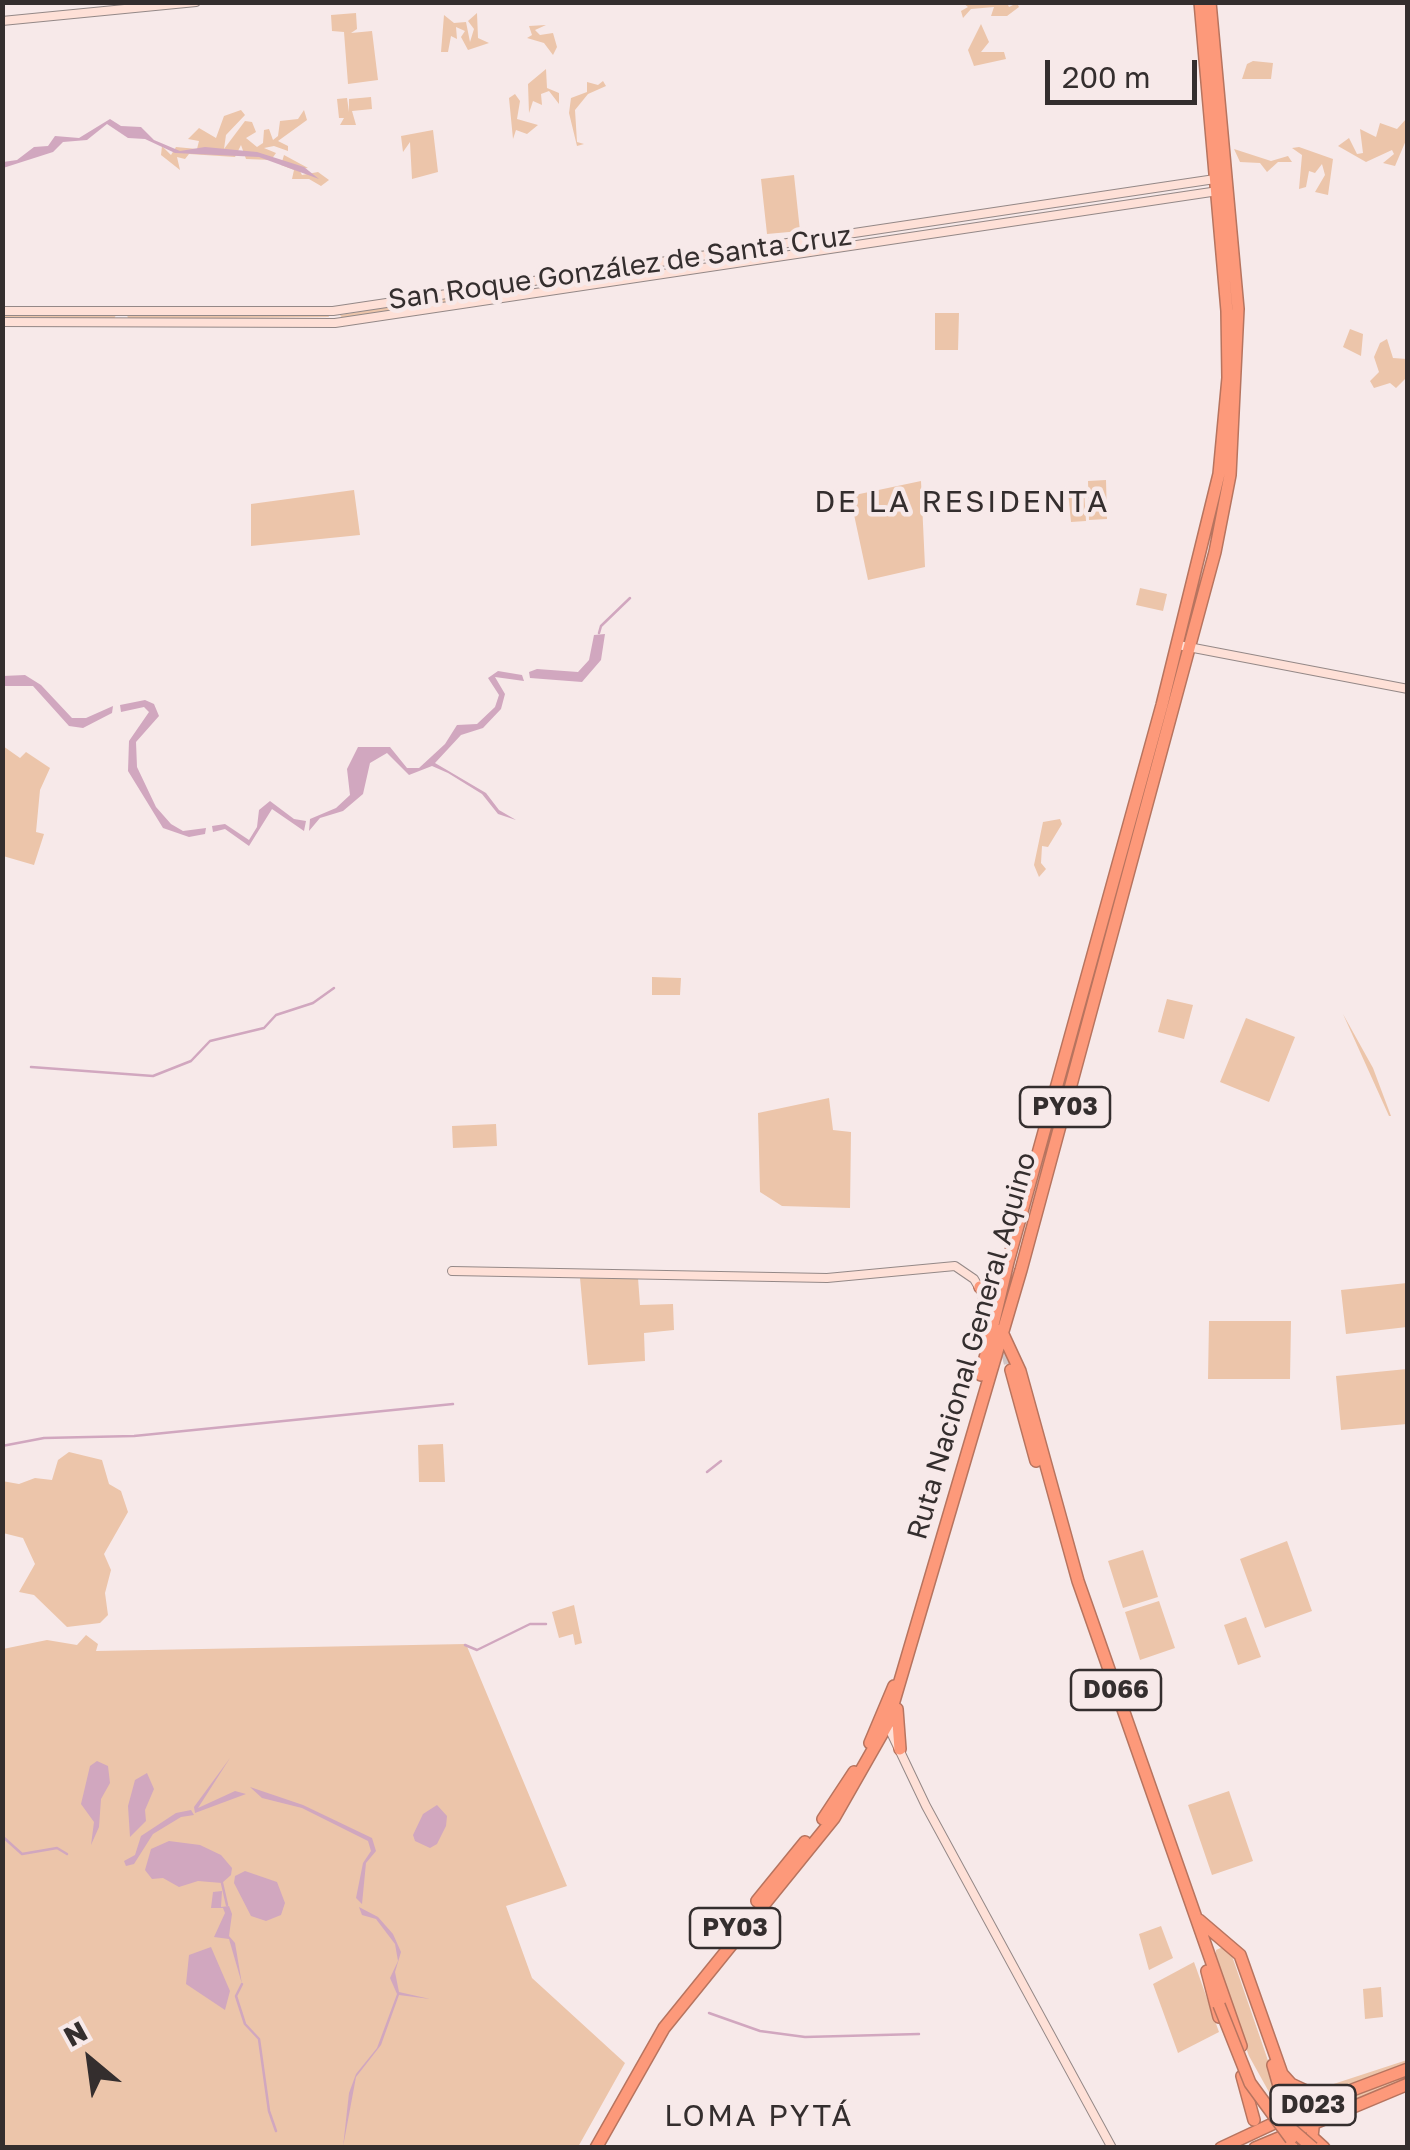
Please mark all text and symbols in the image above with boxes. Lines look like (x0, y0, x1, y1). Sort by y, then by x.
scale bar (1050, 40, 1202, 102)
text: 200 m (1062, 59, 1151, 95)
street label: San Roque González de Santa Cruz (386, 219, 854, 317)
district label: DE LA RESIDENTA (814, 484, 1110, 520)
road number: PY03 (1020, 1087, 1110, 1127)
street label: Ruta Nacional General Aquino (901, 1149, 1043, 1543)
road number: D066 (1071, 1670, 1161, 1710)
road number: PY03 (690, 1908, 780, 1948)
north arrow (40, 2010, 140, 2110)
text: N (58, 2014, 93, 2053)
road number: D023 (1270, 2085, 1356, 2125)
district label: LOMA PYTÁ (664, 2098, 854, 2134)

